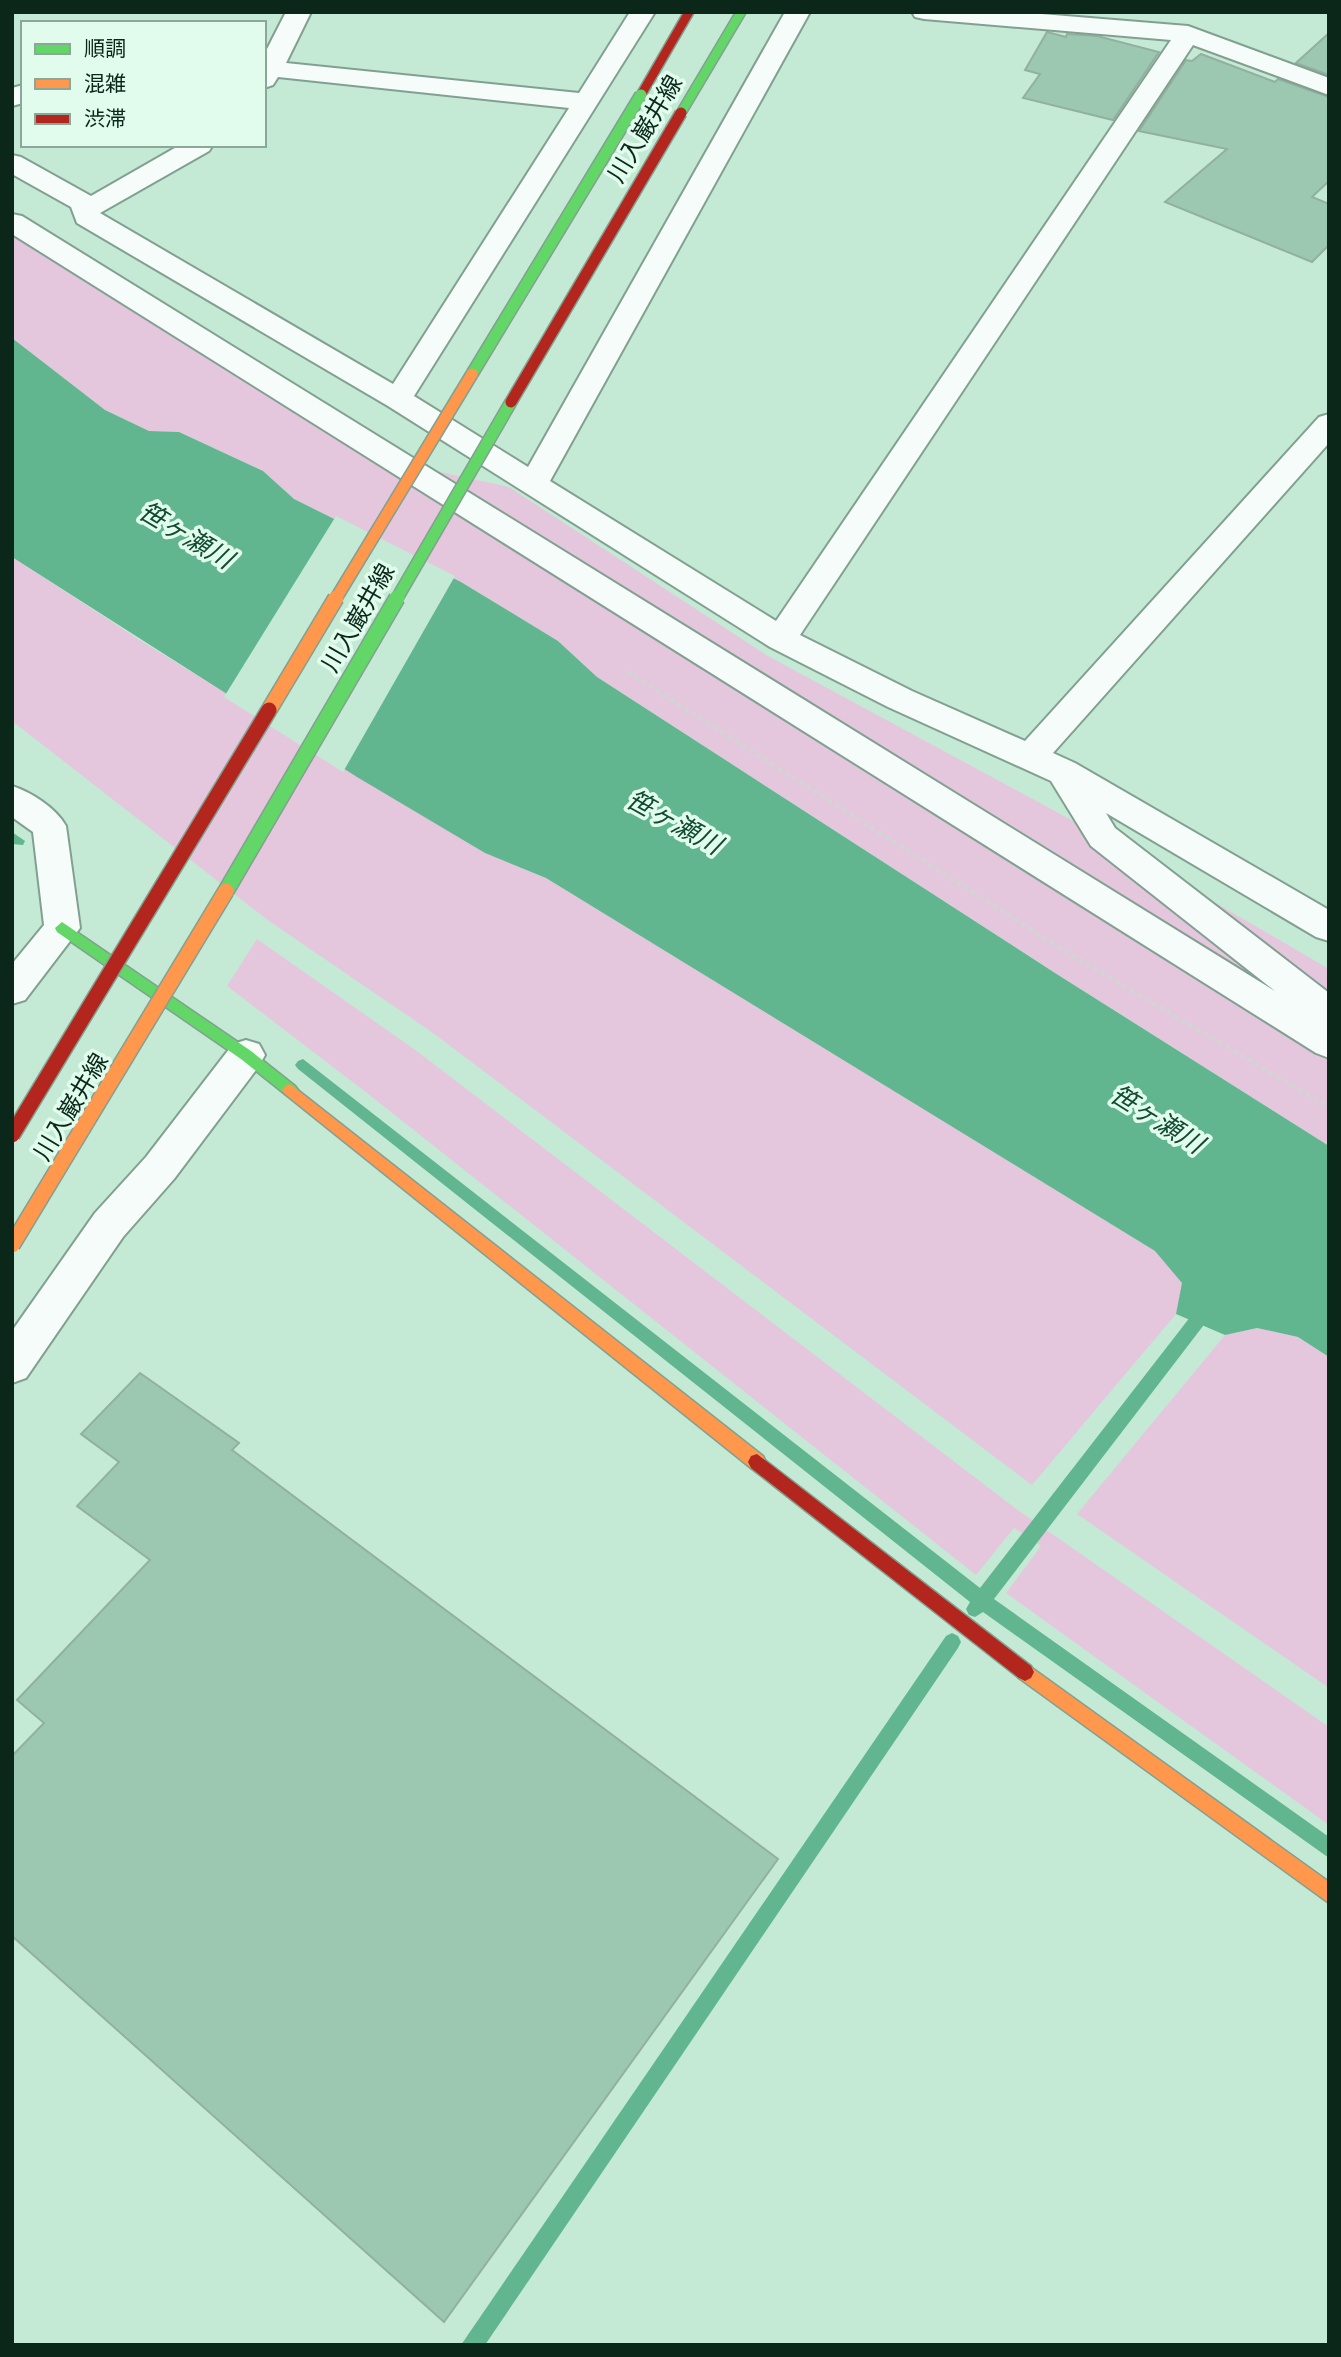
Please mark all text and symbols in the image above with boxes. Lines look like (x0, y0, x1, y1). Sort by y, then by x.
legend (21, 21, 266, 147)
text: 順調 (84, 36, 126, 61)
street label: 川入巌井線 (602, 70, 688, 188)
text: 混雑 (84, 71, 126, 96)
text: 渋滞 (84, 106, 126, 131)
water label: 笹ヶ瀬川 (133, 495, 241, 577)
street label: 川入巌井線 (316, 559, 400, 677)
water label: 笹ヶ瀬川 (621, 784, 729, 863)
street label: 川入巌井線 (28, 1048, 114, 1166)
water label: 笹ヶ瀬川 (1104, 1079, 1212, 1162)

